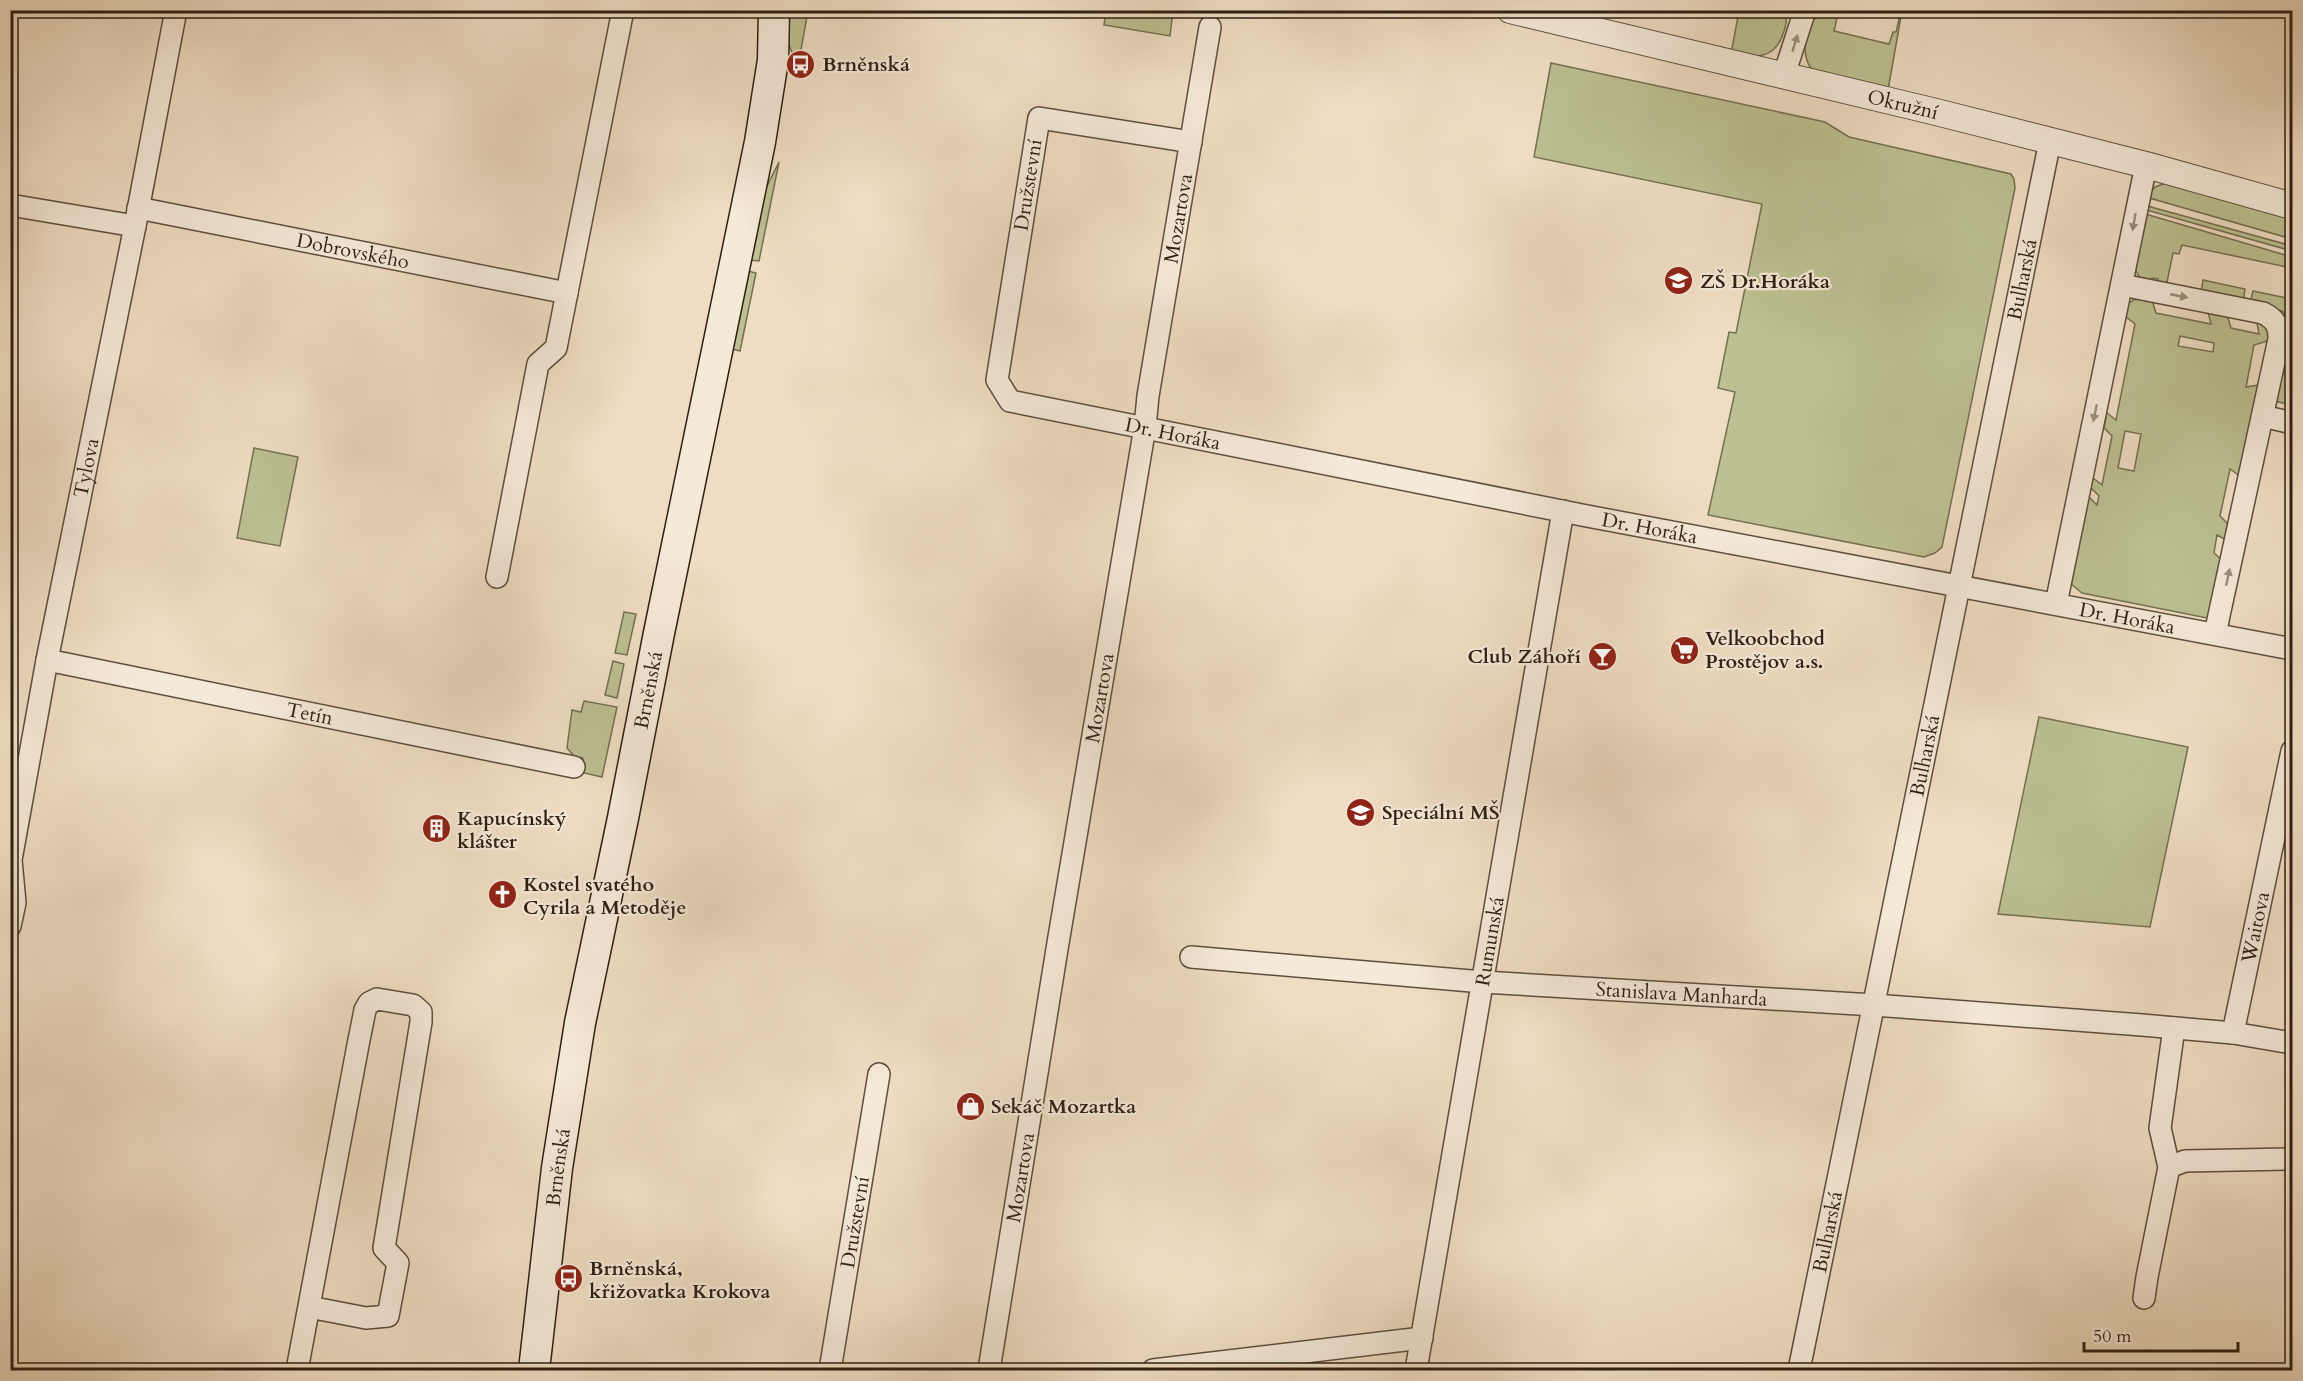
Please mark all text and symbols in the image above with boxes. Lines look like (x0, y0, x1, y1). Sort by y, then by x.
one-way arrow (1790, 34, 1800, 52)
bus stop icon: Brněnská (785, 48, 817, 80)
place label: Brněnská (822, 51, 910, 78)
street label: Okružní (1865, 83, 1942, 126)
street label: Družstevní (1007, 137, 1049, 233)
street label: Mozartova (1157, 171, 1199, 265)
one-way arrow (2129, 213, 2138, 232)
street label: Dobrovského (294, 226, 412, 275)
street label: Bulharská (2000, 236, 2043, 323)
school or university icon: ZŠ Dr.Horáka (1663, 265, 1695, 297)
place label: ZŠ Dr.Horáka (1700, 268, 1830, 295)
one-way arrow (2170, 292, 2189, 301)
one-way arrow (2090, 404, 2099, 423)
street label: Dr. Horáka (1123, 411, 1223, 456)
street label: Tylova (67, 435, 105, 500)
street label: Dr. Horáka (1600, 506, 1700, 550)
one-way arrow (2224, 567, 2233, 586)
street label: Dr. Horáka (2077, 596, 2178, 640)
place label: Velkoobchod Prostějov a.s. (1705, 625, 1826, 675)
supermarket icon: Velkoobchod Prostějov a.s. (1668, 634, 1700, 666)
bar icon: Club Záhoří (1586, 640, 1618, 672)
place label: Club Záhoří (1468, 643, 1581, 670)
street label: Brněnská (627, 648, 669, 731)
street label: Mozartova (1078, 651, 1120, 745)
street label: Tetín (284, 695, 336, 731)
street label: Bulharská (1903, 712, 1946, 799)
school or university icon: Speciální MŠ (1345, 796, 1377, 828)
place label: Speciální MŠ (1382, 799, 1500, 826)
place label: Kapucínský klášter (457, 805, 567, 855)
building icon: Kapucínský klášter (420, 813, 452, 845)
place label: Kostel svatého Cyrila a Metoděje (523, 871, 686, 921)
church icon: Kostel svatého Cyrila a Metoděje (486, 879, 518, 911)
street label: Waitova (2234, 889, 2276, 966)
street label: Rumunská (1468, 894, 1510, 988)
street label: Stanislava Manharda (1595, 975, 1768, 1012)
shop icon: Sekáč Mozartka (954, 1090, 986, 1122)
place label: Sekáč Mozartka (991, 1093, 1136, 1120)
street label: Brněnská (539, 1126, 577, 1208)
street label: Mozartova (1000, 1130, 1041, 1224)
street label: Družstevní (834, 1174, 875, 1270)
street label: Bulharská (1806, 1188, 1849, 1275)
place label: Brněnská, křižovatka Krokova (589, 1255, 771, 1305)
bus stop icon: Brněnská, křižovatka Krokova (552, 1263, 584, 1295)
scale bar (2084, 1315, 2238, 1353)
text: 50 m (2093, 1324, 2132, 1349)

